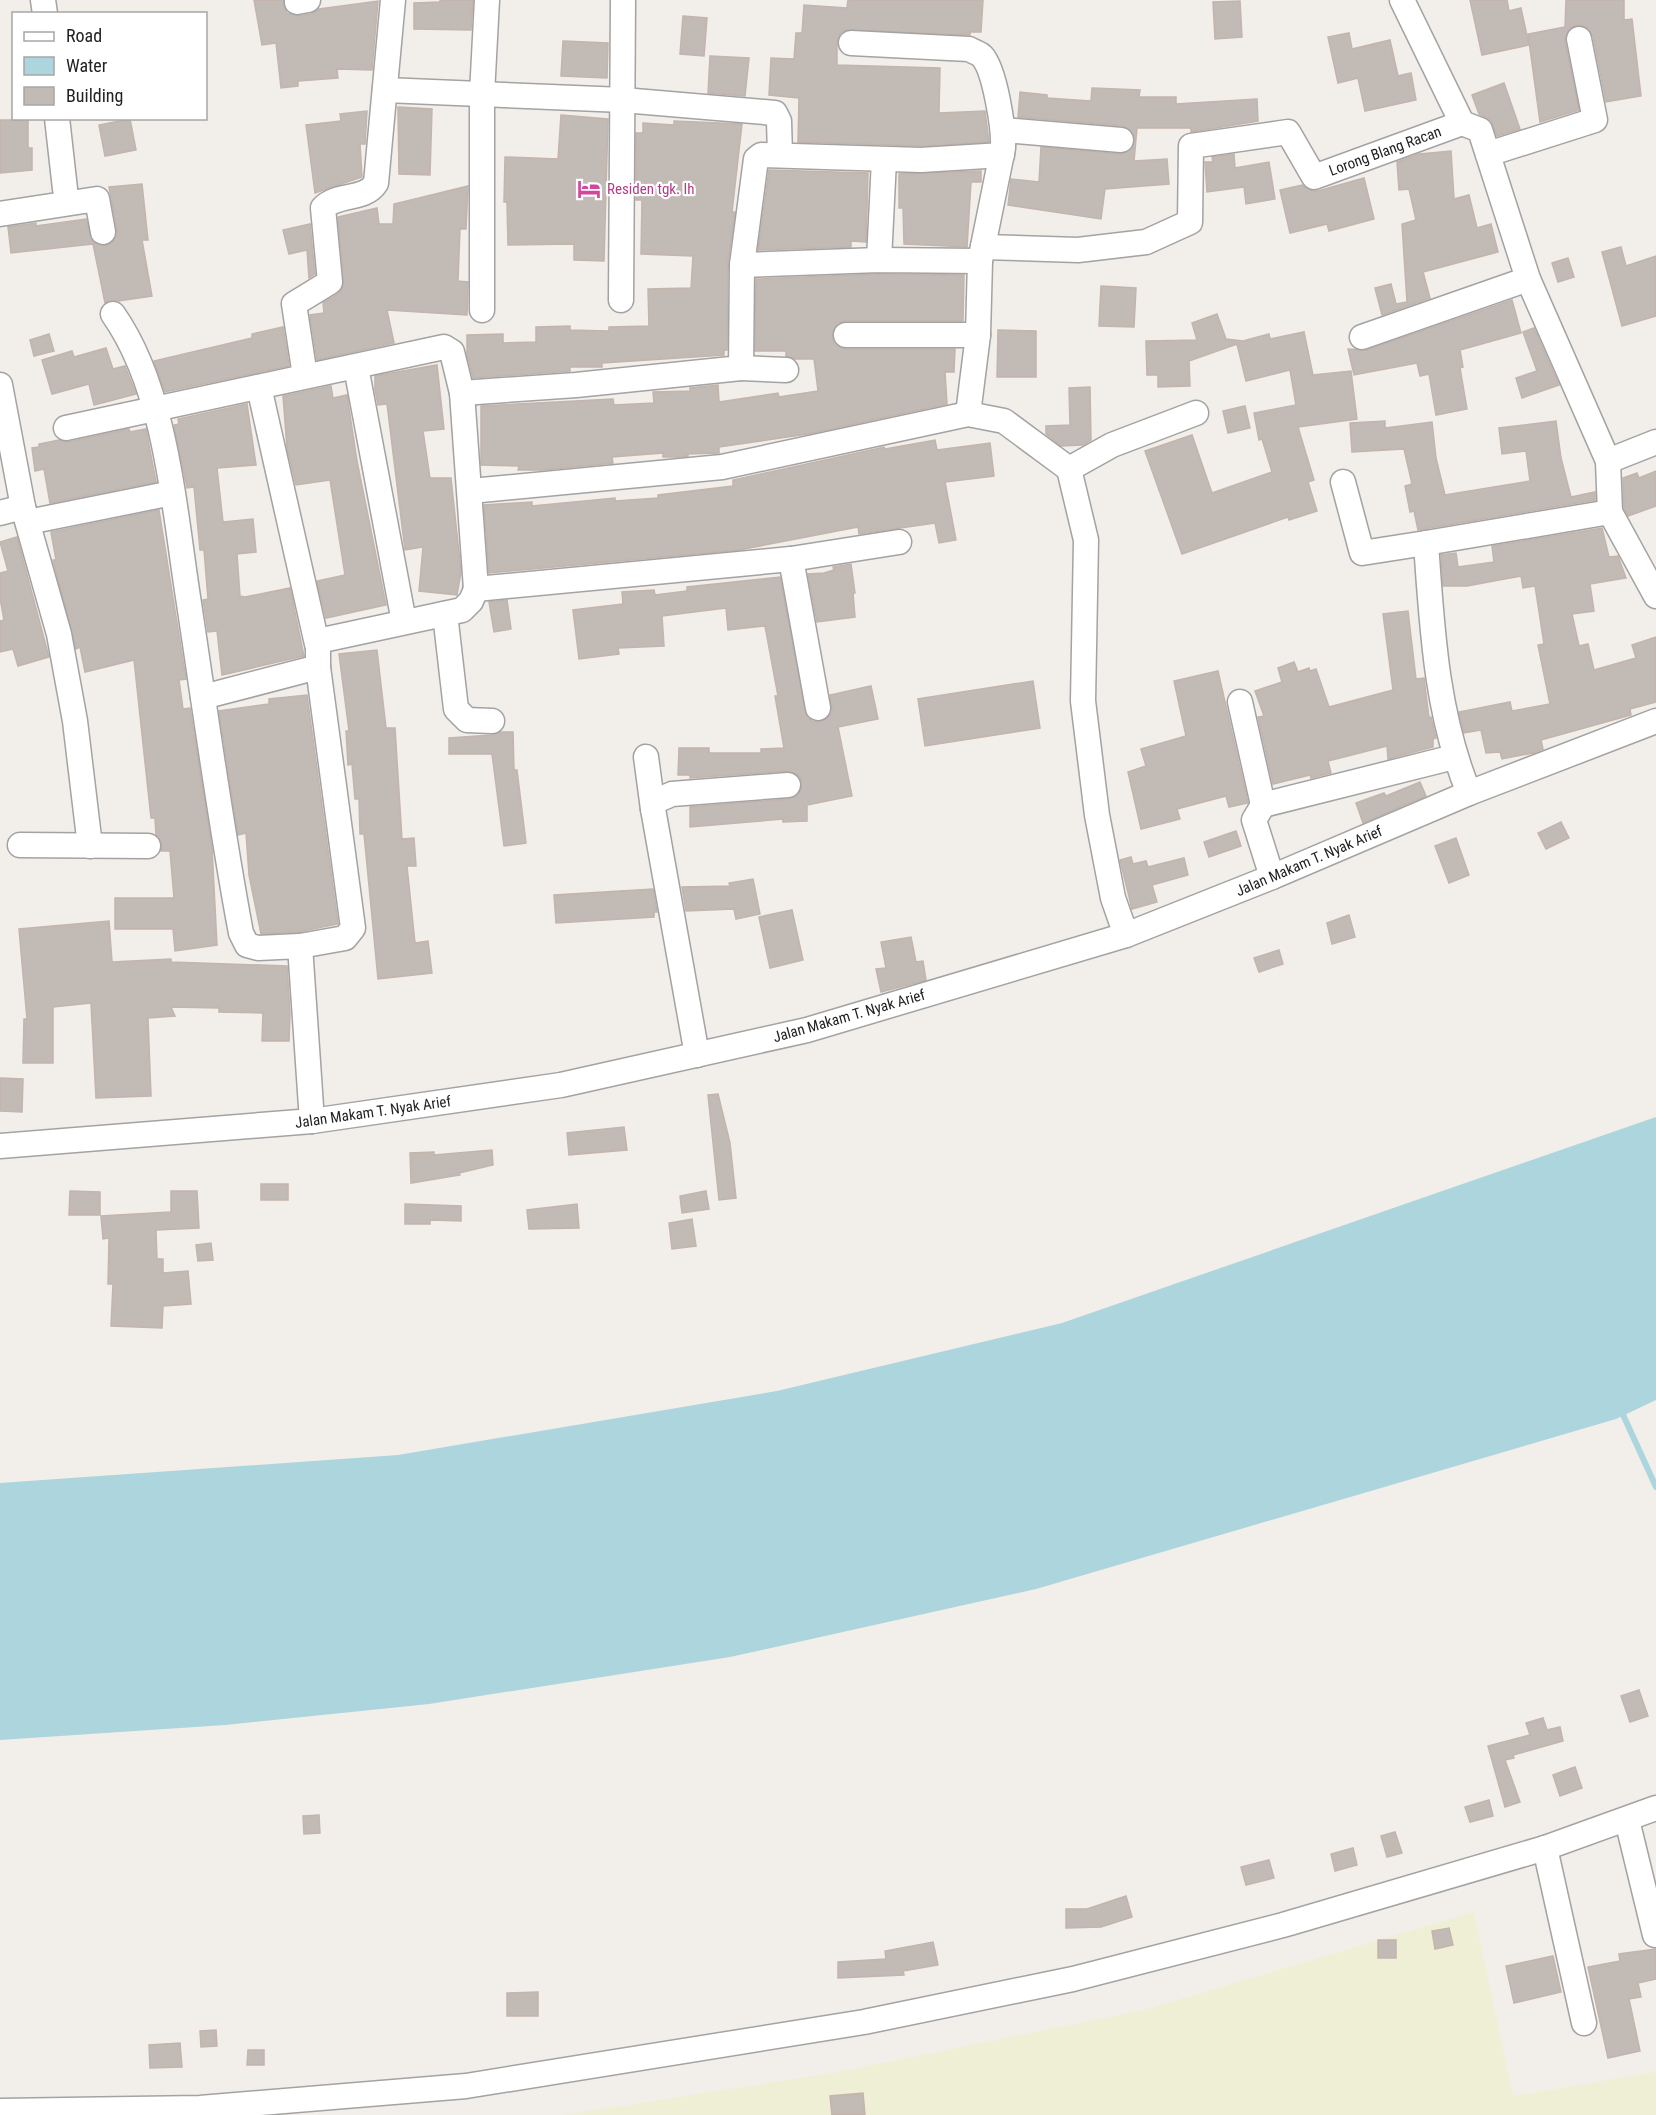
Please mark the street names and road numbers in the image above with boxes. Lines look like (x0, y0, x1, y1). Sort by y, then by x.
street label: Lorong Blang Racan (1326, 122, 1444, 180)
street label: Jalan Makam T. Nyak Arief (1233, 822, 1385, 900)
street label: Jalan Makam T. Nyak Arief (771, 986, 927, 1046)
street label: Jalan Makam T. Nyak Arief (294, 1092, 453, 1132)

